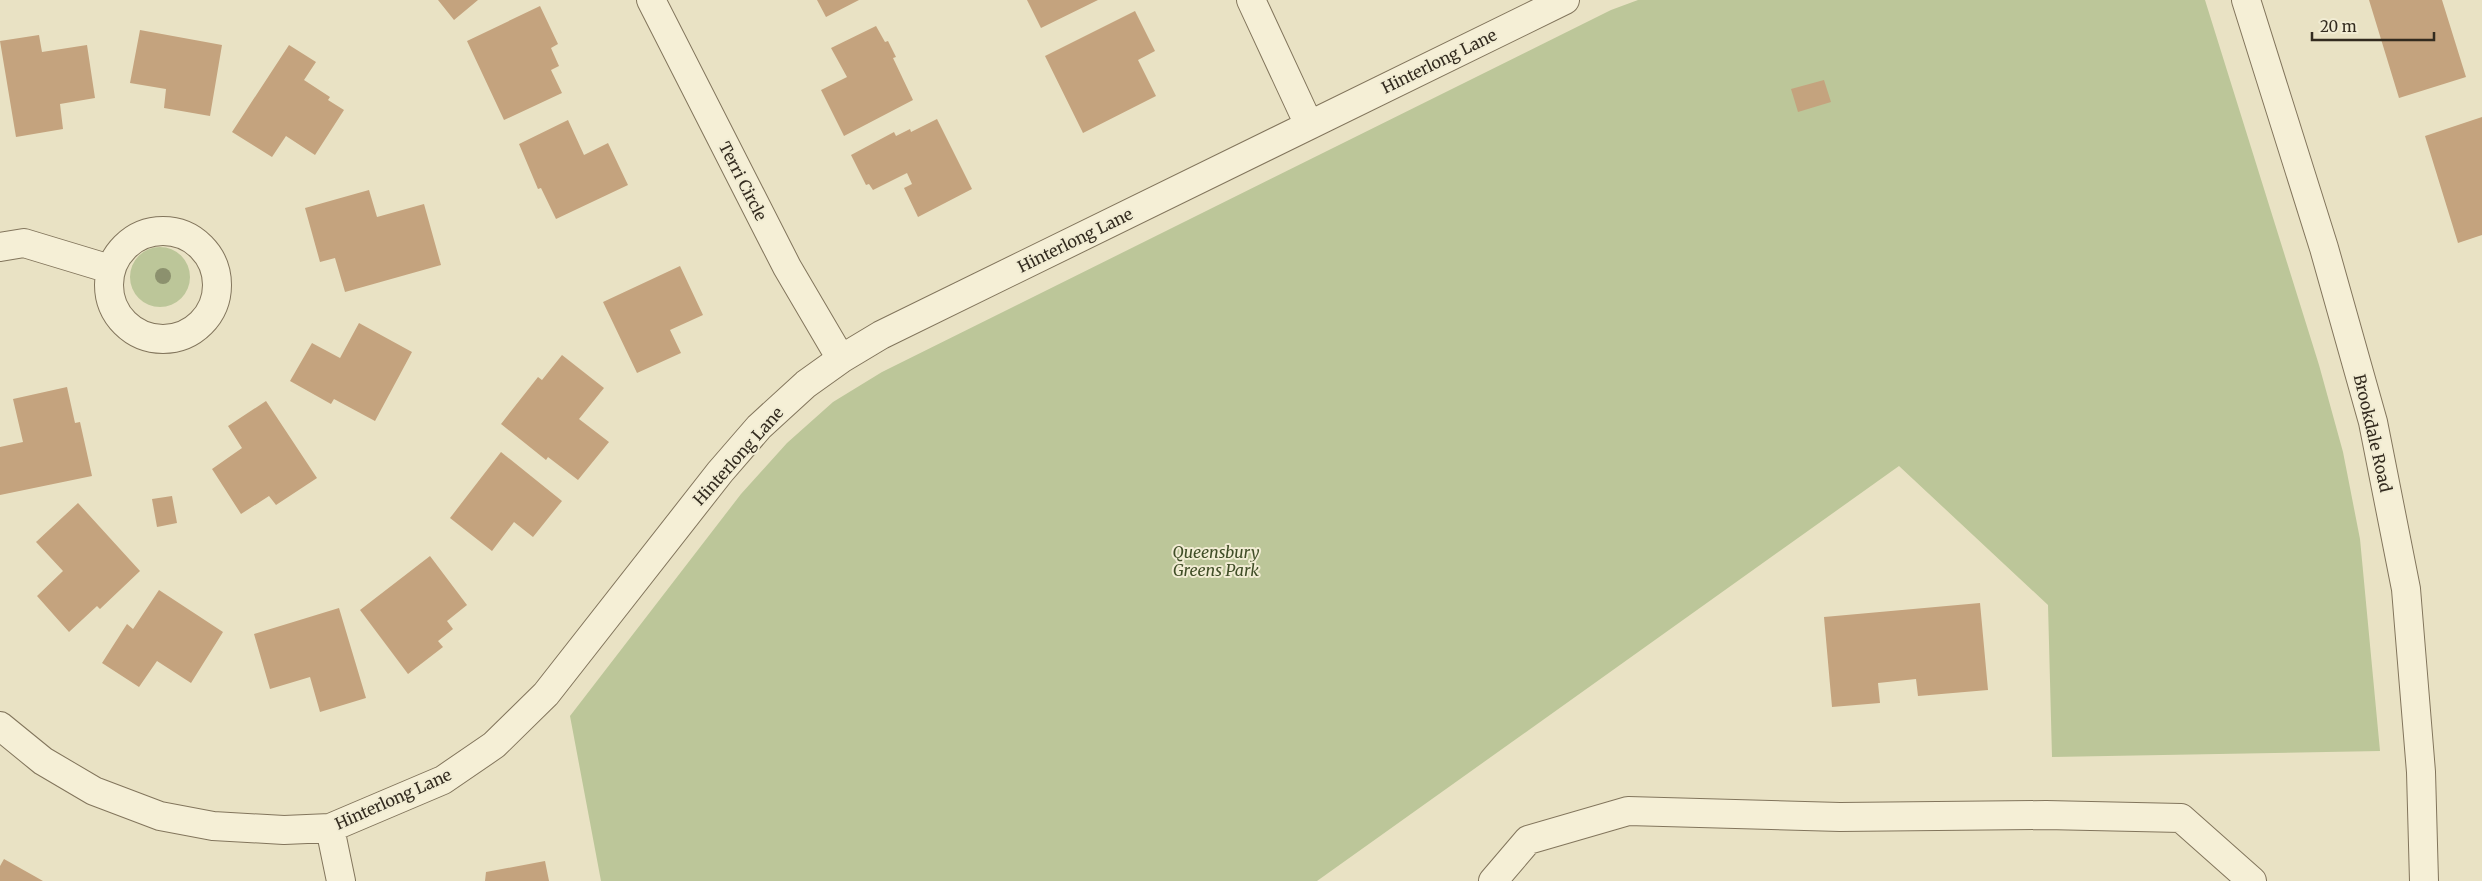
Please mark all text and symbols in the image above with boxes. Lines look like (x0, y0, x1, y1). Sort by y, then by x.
scale bar (2312, 10, 2434, 42)
text: 20 m (2320, 17, 2357, 36)
street label: Hinterlong Lane (1378, 25, 1500, 97)
street label: Terri Circle (715, 138, 771, 224)
street label: Hinterlong Lane (1014, 204, 1136, 276)
street label: Brookdale Road (2350, 372, 2396, 494)
street label: Hinterlong Lane (689, 403, 787, 509)
park label: Queensbury Greens Park (1173, 542, 1260, 580)
street label: Hinterlong Lane (332, 764, 454, 834)

